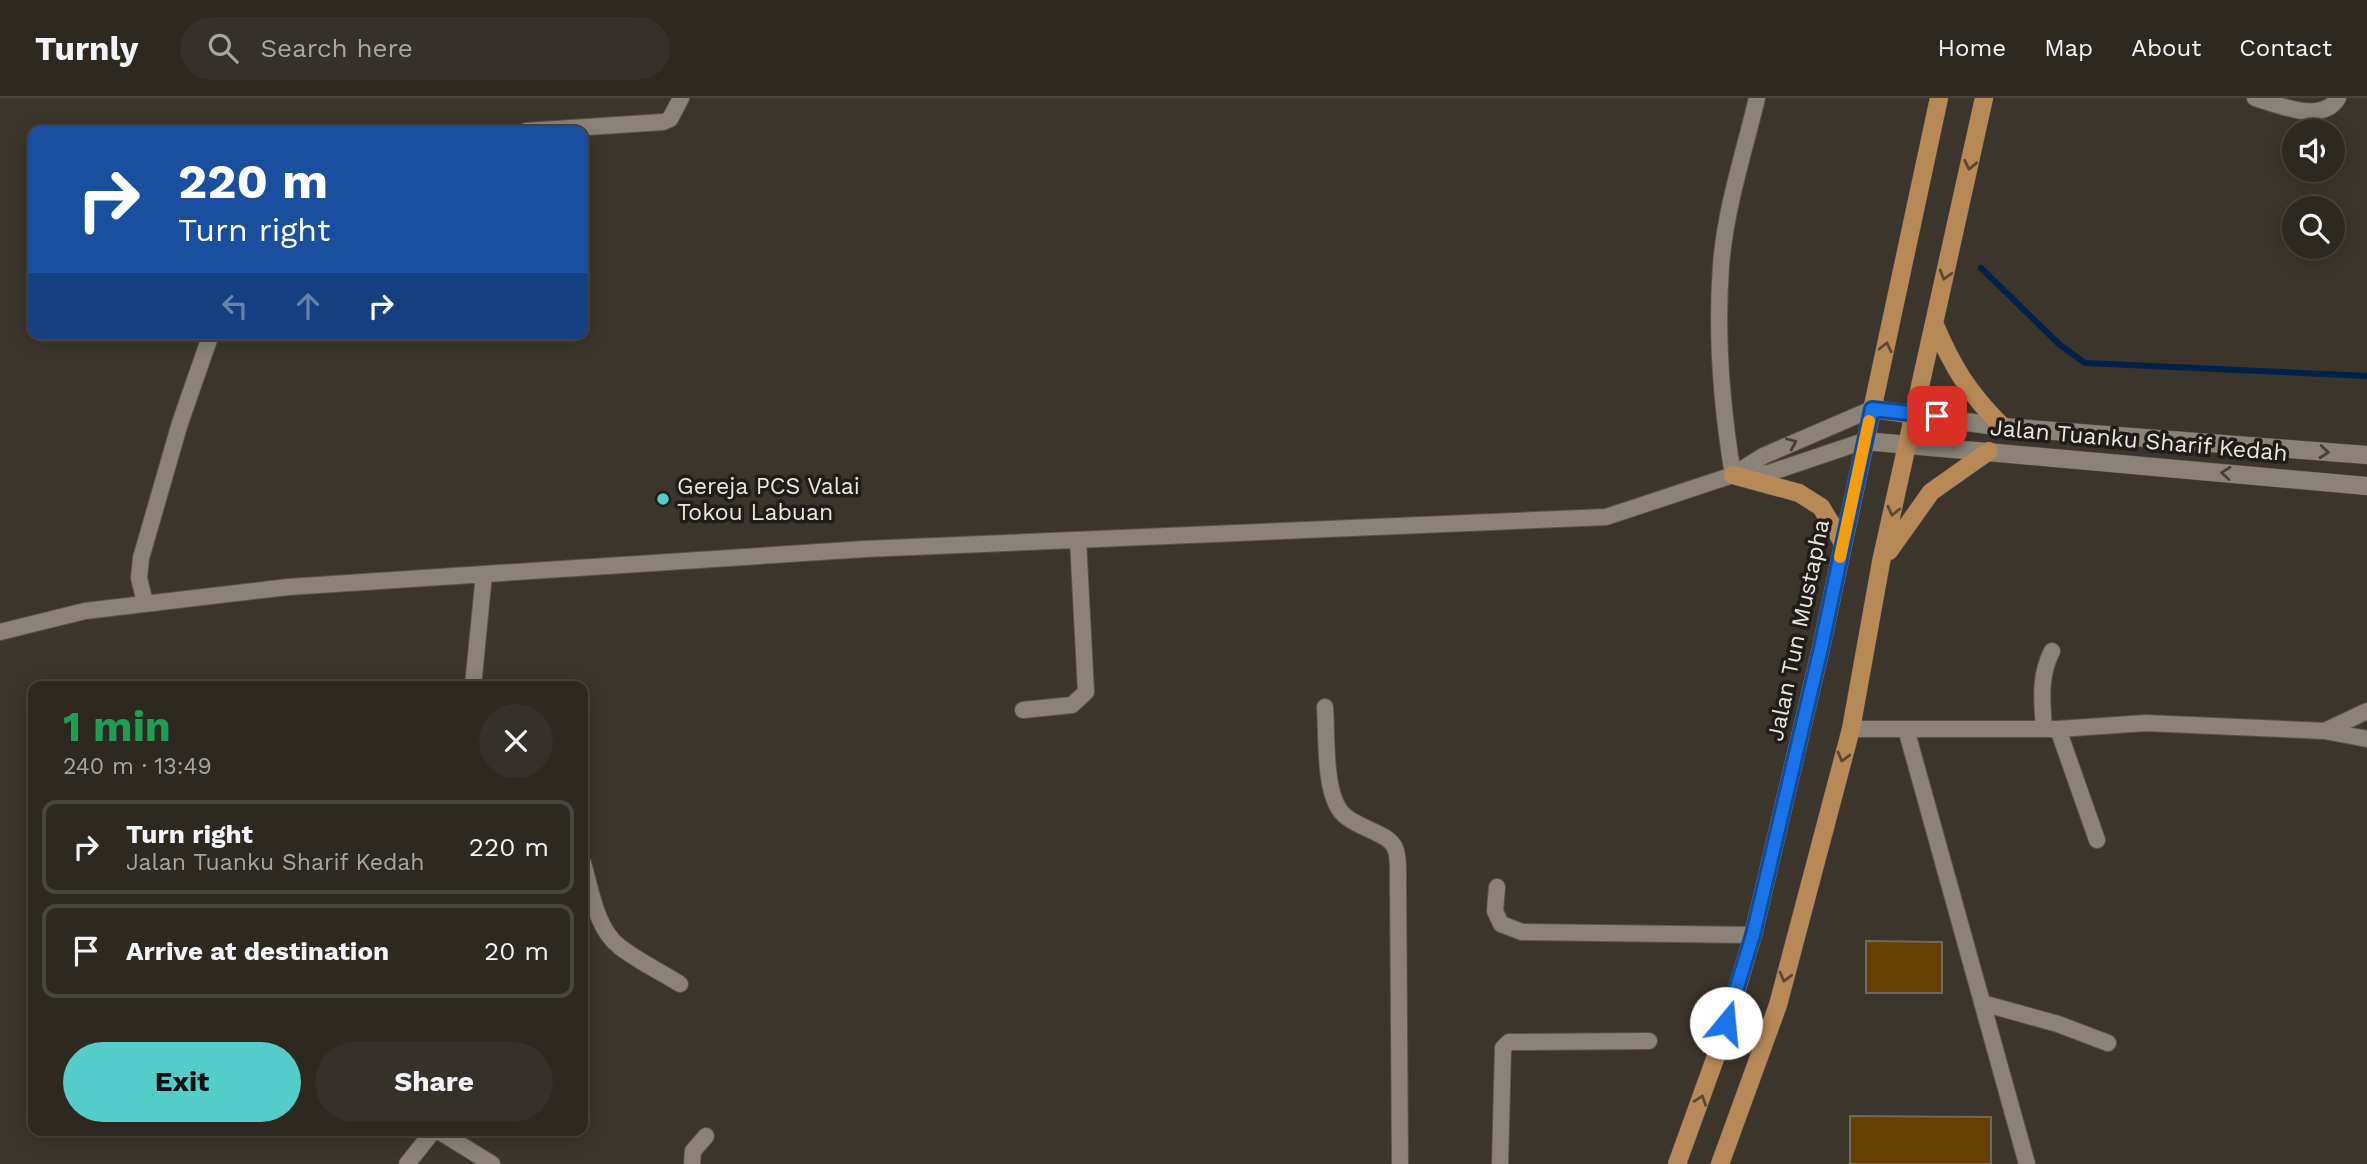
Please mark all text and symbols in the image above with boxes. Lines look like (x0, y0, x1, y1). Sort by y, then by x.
search box (180, 17, 670, 80)
text: Turnly (35, 29, 138, 68)
icon: search (204, 29, 242, 67)
text: Search here (260, 33, 413, 63)
text: Home (1938, 34, 2006, 62)
text: Map (2044, 34, 2093, 62)
text: About (2131, 34, 2201, 62)
text: Contact (2239, 34, 2332, 62)
map controls (2282, 119, 2345, 259)
button: sound (2282, 119, 2345, 182)
text: 220 m (178, 152, 328, 210)
icon: right (63, 154, 154, 245)
one-way arrow (1964, 159, 1979, 171)
button: search (2282, 196, 2345, 259)
text: Turn right (178, 211, 330, 249)
one-way arrow (1939, 269, 1953, 281)
icon: left (216, 287, 254, 325)
icon: ahead (289, 287, 327, 325)
icon: right (362, 287, 400, 325)
one-way arrow (1878, 341, 1892, 353)
pin (1907, 386, 1967, 446)
icon: arrive (1918, 397, 1956, 435)
street label: Jalan Tuanku Sharif Kedah (1989, 414, 2289, 467)
one-way arrow (1785, 437, 1798, 451)
one-way arrow (2319, 444, 2330, 459)
one-way arrow (2220, 466, 2231, 481)
place label: Gereja PCS Valai Tokou Labuan (677, 473, 860, 526)
marker: Gereja PCS Valai Tokou Labuan (655, 491, 671, 507)
one-way arrow (1887, 504, 1901, 516)
street label: Jalan Tun Mustapha (1762, 517, 1835, 743)
text: 1 min (63, 702, 171, 751)
button: close (479, 704, 553, 778)
one-way arrow (1837, 751, 1851, 763)
text: 240 m · 13:49 (63, 753, 212, 780)
text: Turn right (126, 819, 253, 849)
icon: right (67, 828, 105, 866)
text: 220 m (469, 832, 549, 862)
text: Jalan Tuanku Sharif Kedah (126, 849, 425, 876)
icon: arrive (67, 932, 105, 970)
text: Arrive at destination (126, 936, 389, 966)
text: 20 m (484, 936, 549, 966)
one-way arrow (1779, 971, 1793, 983)
position arrow (1689, 986, 1763, 1060)
button: Exit (63, 1042, 301, 1122)
button: Share (315, 1042, 553, 1122)
one-way arrow (1693, 1095, 1707, 1107)

